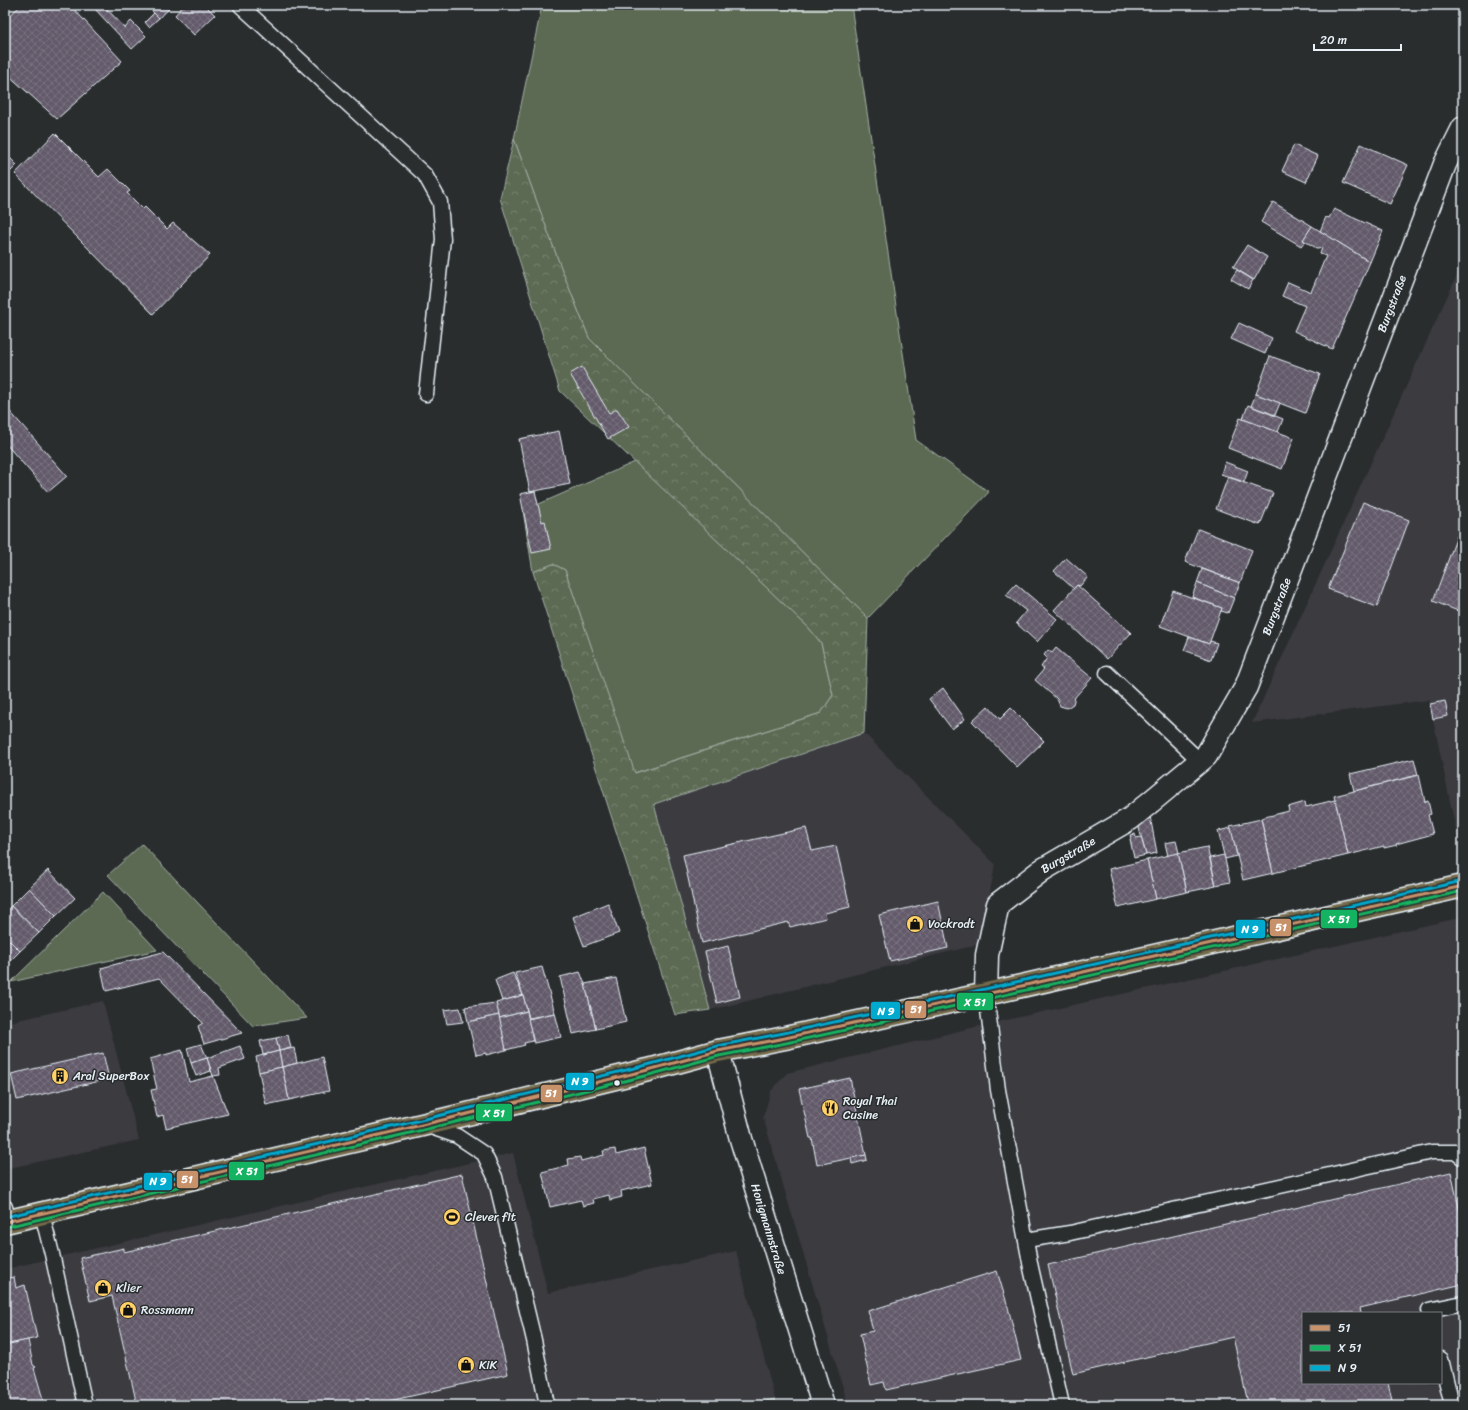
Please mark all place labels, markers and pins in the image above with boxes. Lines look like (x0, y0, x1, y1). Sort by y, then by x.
place label: Vockrodt (928, 913, 975, 935)
shop icon: Vockrodt (905, 914, 925, 934)
place label: Aral SuperBox (72, 1065, 150, 1087)
building icon: Aral SuperBox (50, 1066, 70, 1086)
unlabelled marker (612, 1078, 622, 1088)
place label: Royal Thai Cusine (843, 1090, 898, 1126)
restaurant icon: Royal Thai Cusine (820, 1098, 840, 1118)
place label: Clever fit (465, 1206, 516, 1228)
sports icon: Clever fit (442, 1207, 462, 1227)
place label: Klier (116, 1277, 142, 1299)
shop icon: Klier (93, 1278, 113, 1298)
place label: Rossmann (141, 1299, 194, 1321)
shop icon: Rossmann (118, 1300, 138, 1320)
place label: KiK (479, 1354, 498, 1376)
shop icon: KiK (456, 1355, 476, 1375)

